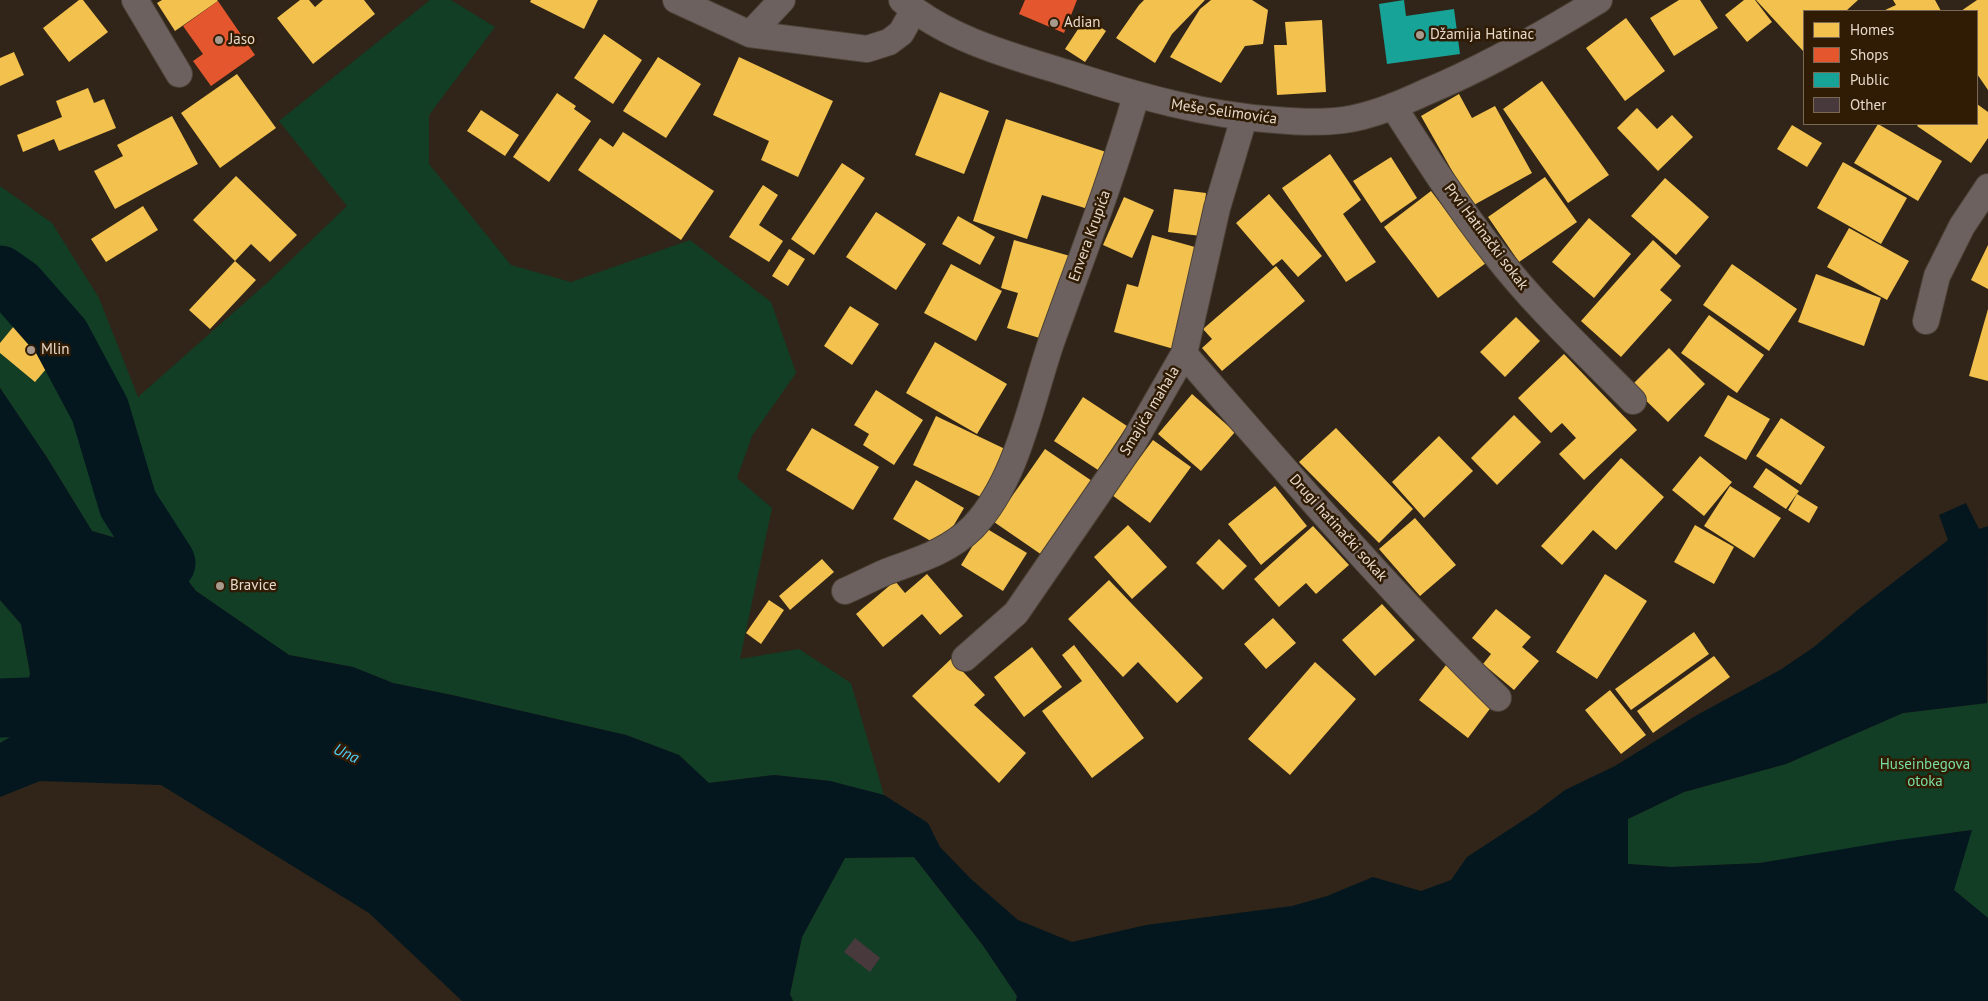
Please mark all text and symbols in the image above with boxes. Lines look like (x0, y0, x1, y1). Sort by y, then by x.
legend (1803, 10, 1978, 125)
place label: Adian (1064, 14, 1101, 32)
marker: Adian (1048, 17, 1060, 29)
text: Homes (1850, 20, 1894, 39)
place label: Džamija Hatinac (1430, 26, 1534, 44)
marker: Džamija Hatinac (1414, 29, 1426, 41)
place label: Jaso (229, 31, 255, 49)
marker: Jaso (213, 34, 225, 46)
text: Shops (1850, 45, 1889, 64)
text: Public (1850, 70, 1889, 89)
text: Other (1850, 95, 1886, 114)
street label: Meše Selimovića (1170, 96, 1278, 128)
street label: Prvi Hatinački sokak (1440, 180, 1532, 294)
street label: Envera Krupića (1065, 188, 1115, 284)
place label: Mlin (41, 341, 69, 359)
marker: Mlin (25, 344, 37, 356)
street label: Smajića mahala (1116, 363, 1184, 459)
street label: Drugi hatinački sokak (1285, 471, 1391, 585)
place label: Bravice (230, 577, 277, 595)
marker: Bravice (214, 580, 226, 592)
water label: Una (330, 740, 362, 768)
park label: Huseinbegova otoka (1880, 756, 1970, 791)

